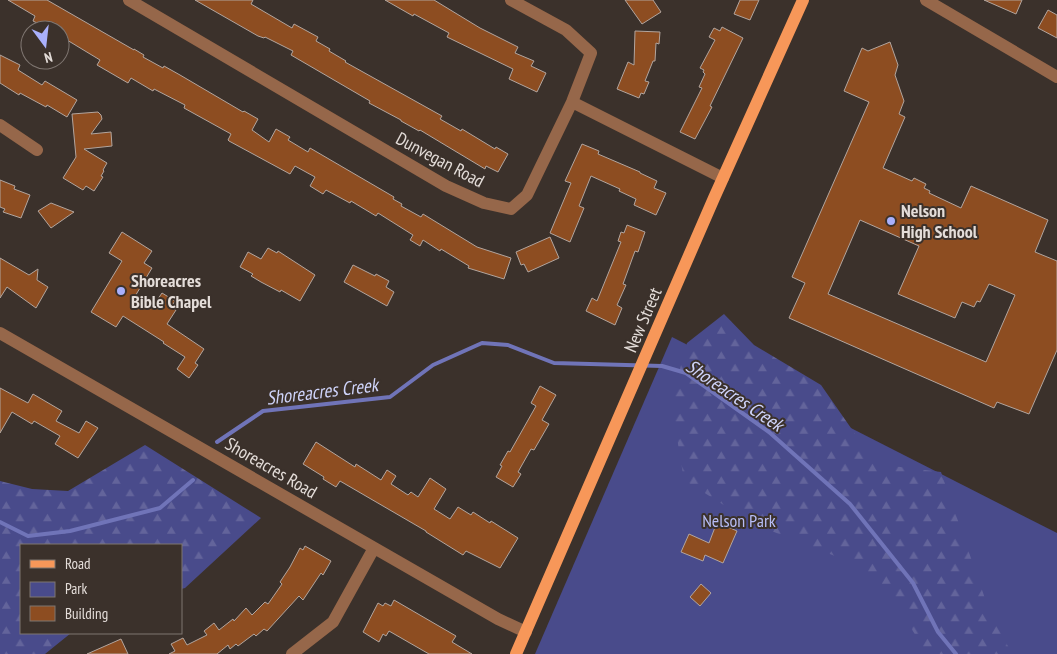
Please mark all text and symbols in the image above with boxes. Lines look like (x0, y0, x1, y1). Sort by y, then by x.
north arrow (20, 20, 70, 70)
text: N (42, 48, 54, 67)
street label: Dunvegan Road (392, 127, 488, 192)
place label: Nelson High School (901, 199, 978, 243)
marker: Nelson High School (885, 215, 897, 227)
place label: Shoreacres Bible Chapel (131, 269, 212, 313)
street label: New Street (619, 284, 666, 356)
marker: Shoreacres Bible Chapel (115, 285, 127, 297)
water label: Shoreacres Creek (682, 354, 790, 438)
water label: Shoreacres Creek (265, 372, 382, 410)
street label: Shoreacres Road (221, 432, 321, 503)
park label: Nelson Park (702, 509, 776, 532)
legend (20, 544, 182, 634)
text: Road (65, 554, 91, 573)
text: Park (65, 579, 87, 598)
text: Building (65, 604, 108, 623)

